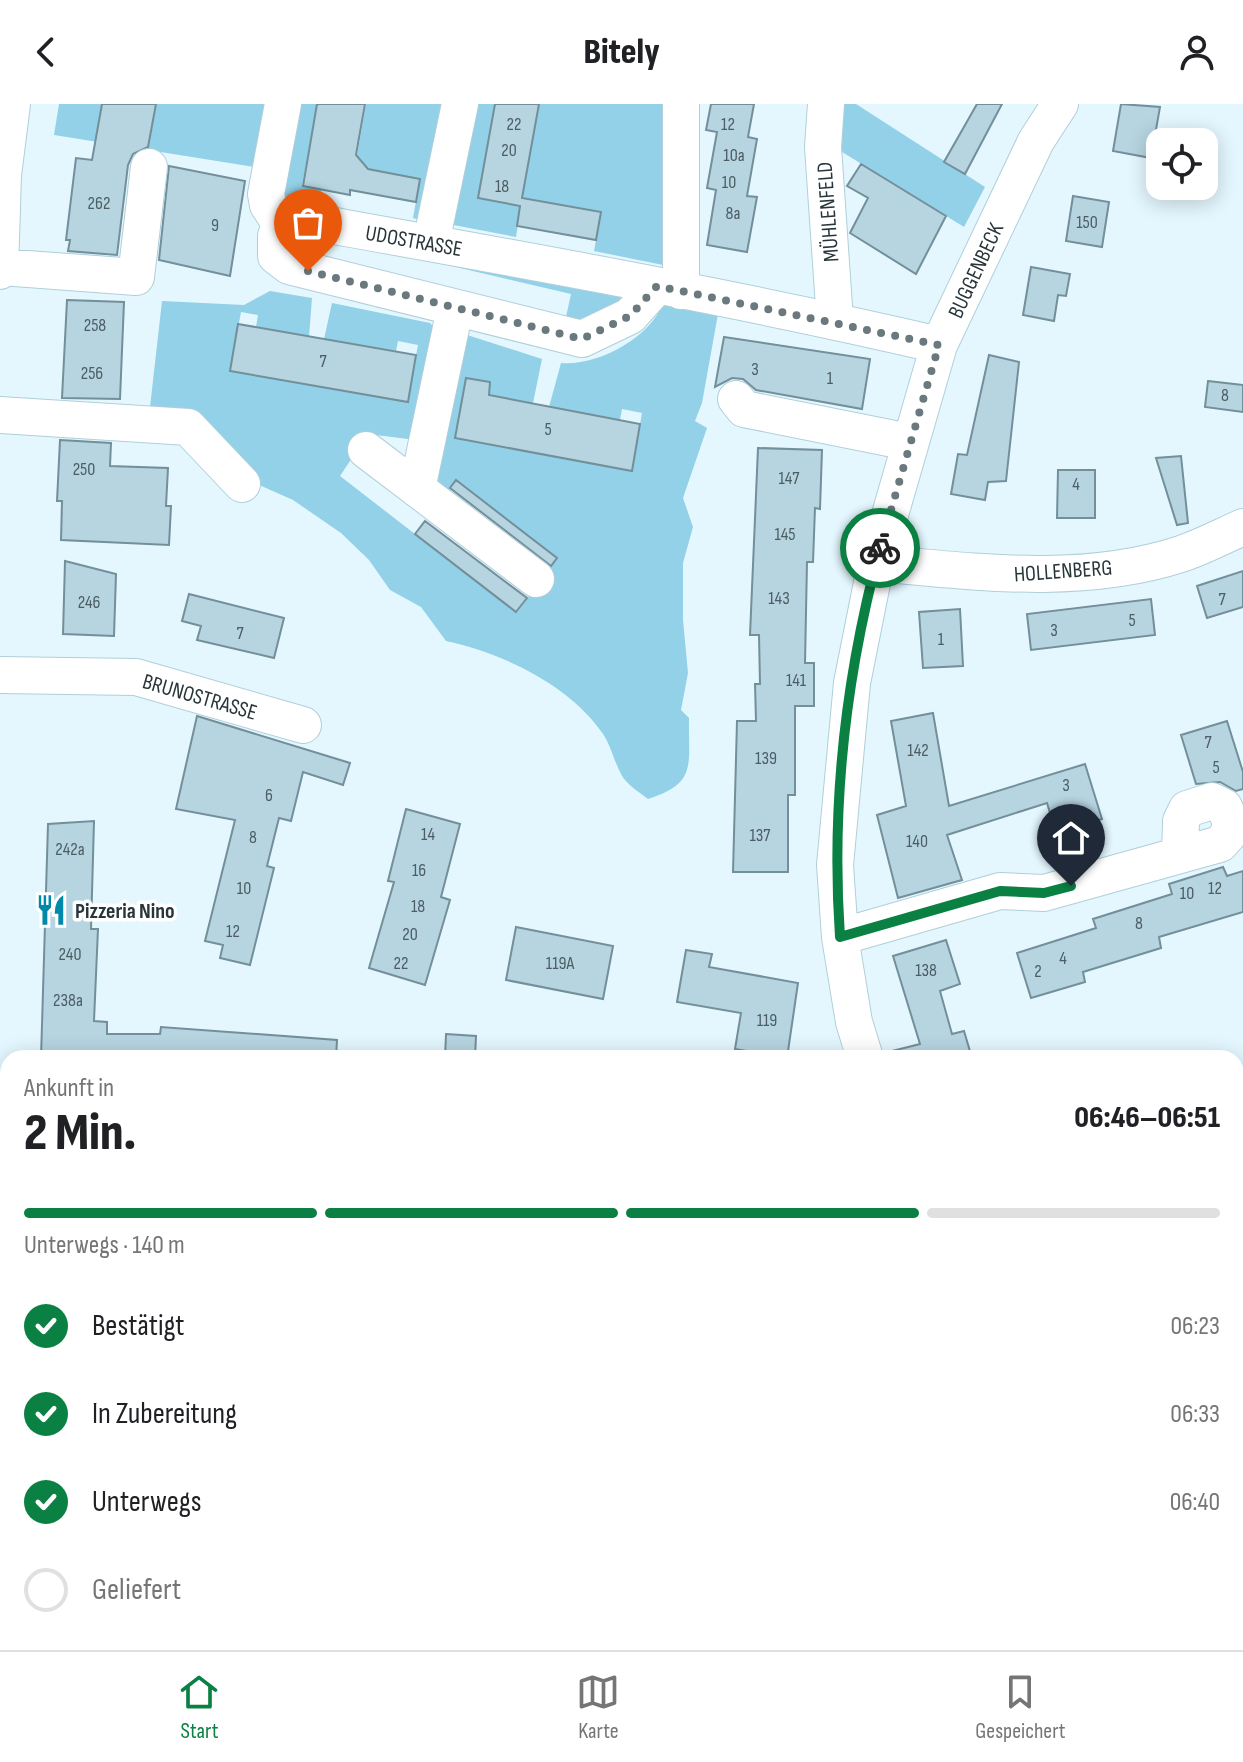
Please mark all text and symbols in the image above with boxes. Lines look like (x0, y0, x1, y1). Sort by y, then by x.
icon: back (24, 30, 68, 74)
icon: person (1175, 30, 1219, 74)
text: Bitely (583, 31, 660, 74)
house number: 22 (507, 114, 521, 135)
house number: 12 (721, 114, 735, 135)
map controls (1146, 128, 1218, 200)
button: locate (1146, 128, 1218, 200)
house number: 20 (501, 140, 517, 161)
house number: 10a (723, 145, 745, 166)
street label: MÜHLENFELD (812, 161, 845, 263)
house number: 10 (722, 172, 736, 193)
house number: 18 (495, 176, 509, 197)
pin (274, 189, 342, 271)
house number: 262 (88, 193, 110, 214)
icon: bag (286, 201, 330, 245)
house number: 8a (726, 203, 740, 224)
house number: 150 (1076, 212, 1098, 233)
house number: 9 (211, 215, 219, 236)
street label: BUGGENBECK (943, 219, 1010, 323)
street label: UDOSTRASSE (363, 220, 464, 263)
house number: 258 (84, 315, 106, 336)
house number: 7 (319, 351, 327, 372)
house number: 3 (751, 359, 759, 380)
house number: 256 (81, 363, 103, 384)
house number: 1 (827, 368, 834, 389)
house number: 8 (1221, 385, 1229, 406)
house number: 5 (544, 419, 552, 440)
house number: 250 (73, 459, 95, 480)
house number: 147 (779, 468, 800, 489)
house number: 4 (1072, 474, 1080, 495)
courier (840, 508, 920, 588)
house number: 145 (774, 524, 796, 545)
icon: bike (858, 526, 902, 570)
street label: HOLLENBERG (1013, 555, 1113, 588)
house number: 143 (768, 588, 790, 609)
house number: 7 (1218, 589, 1226, 610)
house number: 246 (78, 592, 100, 613)
house number: 5 (1128, 610, 1136, 631)
house number: 3 (1050, 620, 1058, 641)
house number: 7 (236, 623, 244, 644)
house number: 1 (938, 629, 945, 650)
street label: BRUNOSTRASSE (139, 668, 260, 727)
house number: 141 (786, 670, 807, 691)
house number: 7 (1204, 732, 1212, 753)
house number: 142 (907, 740, 929, 761)
house number: 139 (755, 748, 777, 769)
house number: 5 (1212, 757, 1220, 778)
house number: 3 (1062, 775, 1070, 796)
house number: 6 (265, 785, 273, 806)
pin (1037, 804, 1105, 886)
icon: home (1049, 816, 1093, 860)
house number: 14 (421, 824, 435, 845)
house number: 137 (749, 825, 771, 846)
house number: 8 (249, 827, 257, 848)
house number: 140 (906, 831, 928, 852)
house number: 242a (55, 839, 85, 860)
house number: 16 (412, 860, 426, 881)
house number: 10 (237, 878, 251, 899)
house number: 12 (1208, 878, 1222, 899)
house number: 10 (1180, 883, 1194, 904)
restaurant icon: Pizzeria Nino (34, 893, 68, 927)
house number: 18 (411, 896, 425, 917)
place label: Pizzeria Nino (75, 898, 175, 925)
house number: 8 (1135, 913, 1143, 934)
house number: 12 (226, 921, 240, 942)
house number: 20 (402, 924, 418, 945)
house number: 240 (59, 944, 81, 965)
house number: 4 (1059, 948, 1067, 969)
house number: 22 (394, 953, 408, 974)
house number: 119A (546, 953, 574, 974)
house number: 138 (915, 960, 937, 981)
house number: 2 (1034, 961, 1042, 982)
house number: 238a (53, 990, 83, 1011)
house number: 119 (757, 1010, 777, 1031)
text: Ankunft in (24, 1073, 114, 1104)
text: 06:46–06:51 (1074, 1100, 1220, 1136)
text: 2 Min. (24, 1102, 136, 1165)
text: Unterwegs · 140 m (24, 1230, 185, 1261)
icon: check (24, 1304, 68, 1348)
text: Bestätigt (92, 1308, 184, 1344)
text: 06:23 (1170, 1311, 1220, 1342)
icon: check (24, 1392, 68, 1436)
text: In Zubereitung (92, 1396, 237, 1432)
text: 06:33 (1170, 1399, 1220, 1430)
icon: check (24, 1480, 68, 1524)
text: Unterwegs (92, 1484, 201, 1520)
text: 06:40 (1170, 1487, 1220, 1518)
text: Geliefert (92, 1572, 181, 1608)
tab: Start (177, 1670, 221, 1745)
tab: Karte (576, 1670, 620, 1745)
tab: Gespeichert (975, 1670, 1066, 1745)

